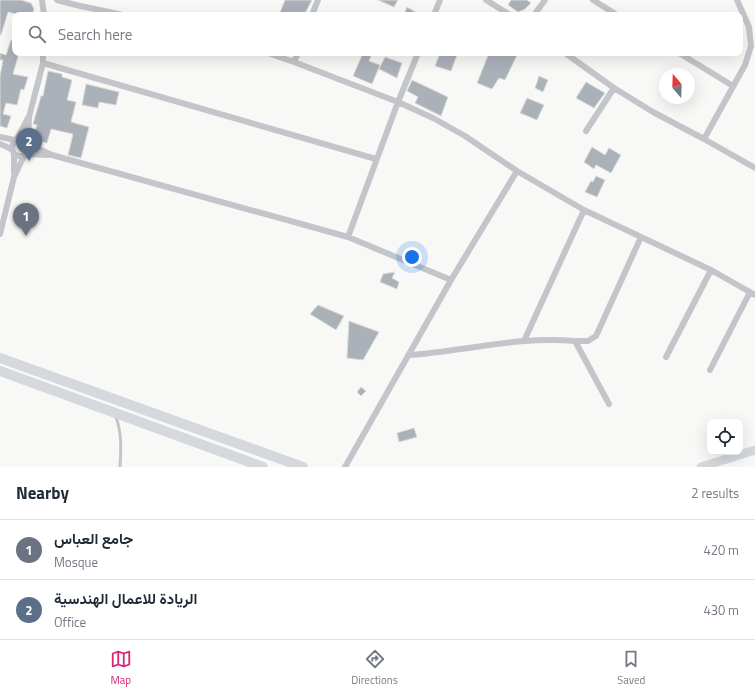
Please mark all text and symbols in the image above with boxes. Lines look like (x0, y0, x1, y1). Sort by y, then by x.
search box (12, 12, 743, 56)
icon: search (26, 23, 48, 45)
text: Search here (58, 23, 132, 46)
north arrow (659, 68, 695, 104)
pin: 2 (16, 128, 42, 161)
pin: 1 (13, 203, 39, 236)
your location (402, 247, 422, 267)
map controls (707, 419, 743, 455)
button: locate (707, 419, 743, 455)
text: Nearby (16, 480, 69, 506)
text: 2 results (691, 483, 739, 503)
text: جامع العباس (54, 527, 133, 550)
text: 1 (25, 540, 33, 560)
text: 420 m (703, 540, 739, 560)
text: Mosque (54, 552, 98, 572)
text: الريادة للاعمال الهندسية (54, 587, 197, 610)
text: 2 (25, 600, 33, 620)
text: 430 m (703, 600, 739, 620)
text: Office (54, 612, 86, 632)
tab: Map (110, 648, 132, 688)
tab: Directions (351, 648, 398, 688)
tab: Saved (617, 648, 645, 688)

